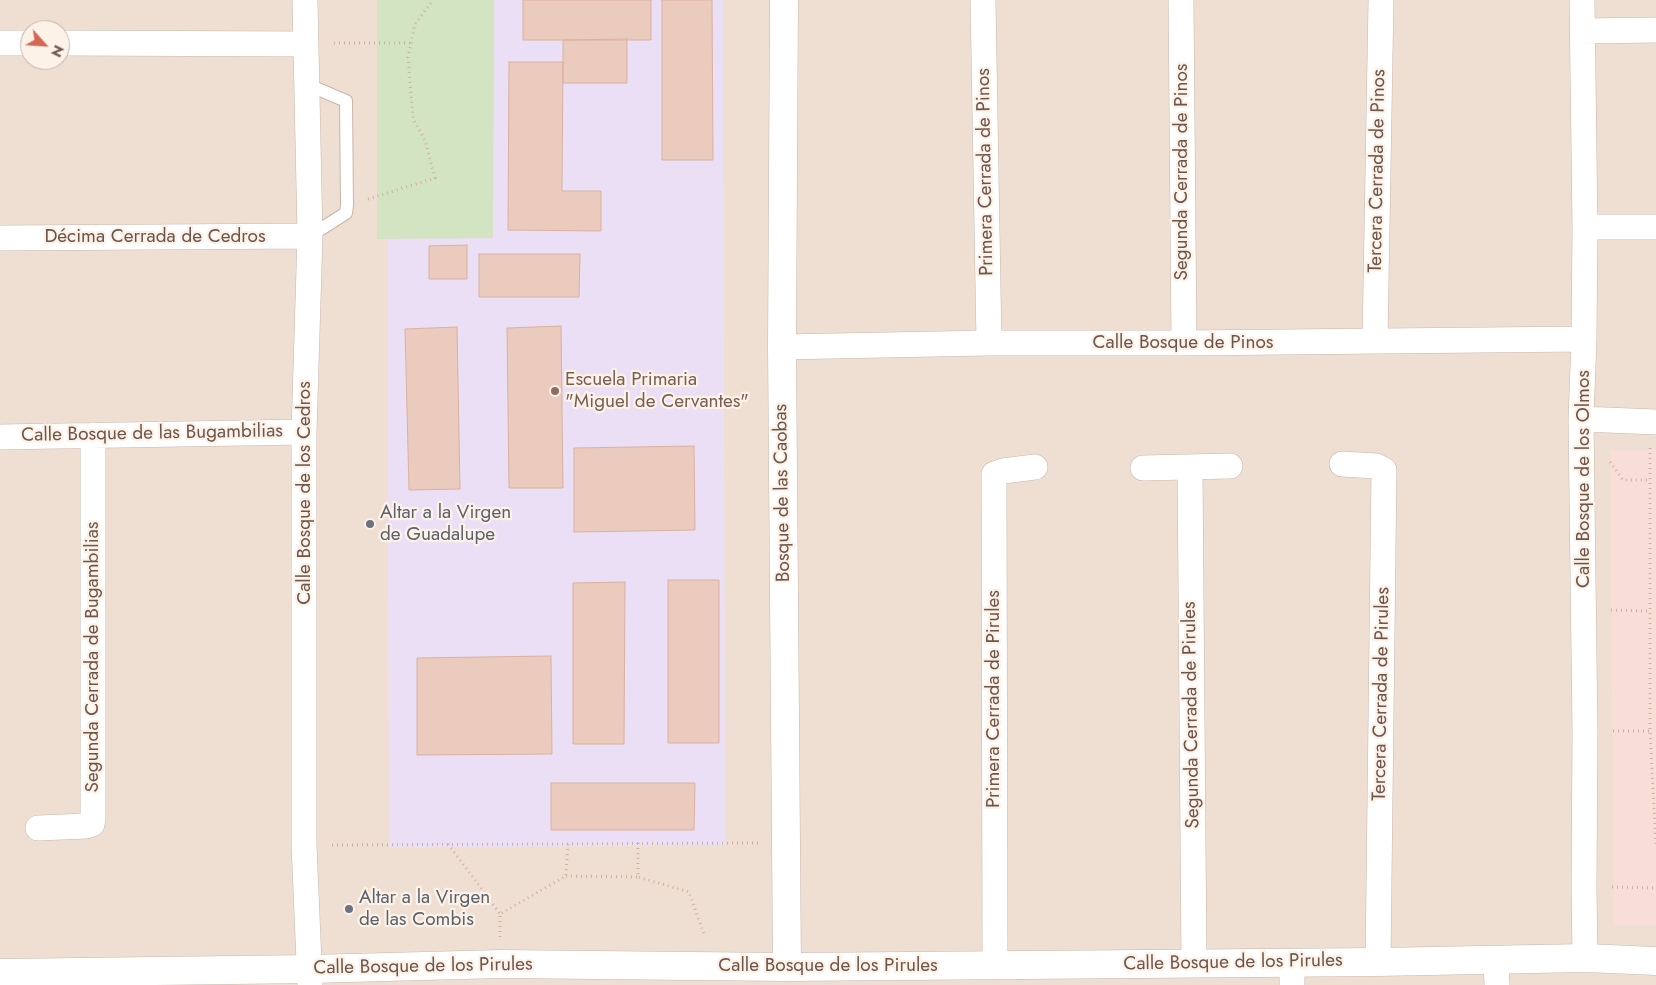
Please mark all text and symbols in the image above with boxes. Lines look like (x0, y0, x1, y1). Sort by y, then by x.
north arrow (20, 20, 70, 70)
text: N (46, 42, 69, 61)
street label: Segunda Cerrada de Pinos (1171, 64, 1193, 280)
street label: Primera Cerrada de Pinos (973, 68, 999, 276)
street label: Tercera Cerrada de Pinos (1365, 69, 1391, 273)
street label: Décima Cerrada de Cedros (44, 226, 266, 248)
street label: Calle Bosque de Pinos (1093, 332, 1273, 354)
place label: Escuela Primaria "Miguel de Cervantes" (565, 369, 749, 413)
street label: Calle Bosque de los Olmos (1573, 370, 1595, 588)
street label: Calle Bosque de los Cedros (294, 381, 316, 605)
marker: Escuela Primaria "Miguel de Cervantes" (549, 385, 561, 397)
street label: Bosque de las Caobas (770, 404, 796, 582)
street label: Calle Bosque de las Bugambilias (21, 420, 283, 448)
place label: Altar a la Virgen de Guadalupe (380, 502, 511, 546)
marker: Altar a la Virgen de Guadalupe (364, 518, 376, 530)
street label: Segunda Cerrada de Bugambilias (82, 522, 104, 792)
street label: Tercera Cerrada de Pirules (1369, 587, 1395, 801)
street label: Primera Cerrada de Pirules (983, 590, 1005, 808)
street label: Segunda Cerrada de Pirules (1179, 601, 1205, 829)
place label: Altar a la Virgen de las Combis (359, 887, 490, 931)
marker: Altar a la Virgen de las Combis (343, 903, 355, 915)
street label: Calle Bosque de los Pirules (1123, 950, 1343, 976)
street label: Calle Bosque de los Pirules (313, 954, 533, 980)
street label: Calle Bosque de los Pirules (718, 955, 938, 977)

